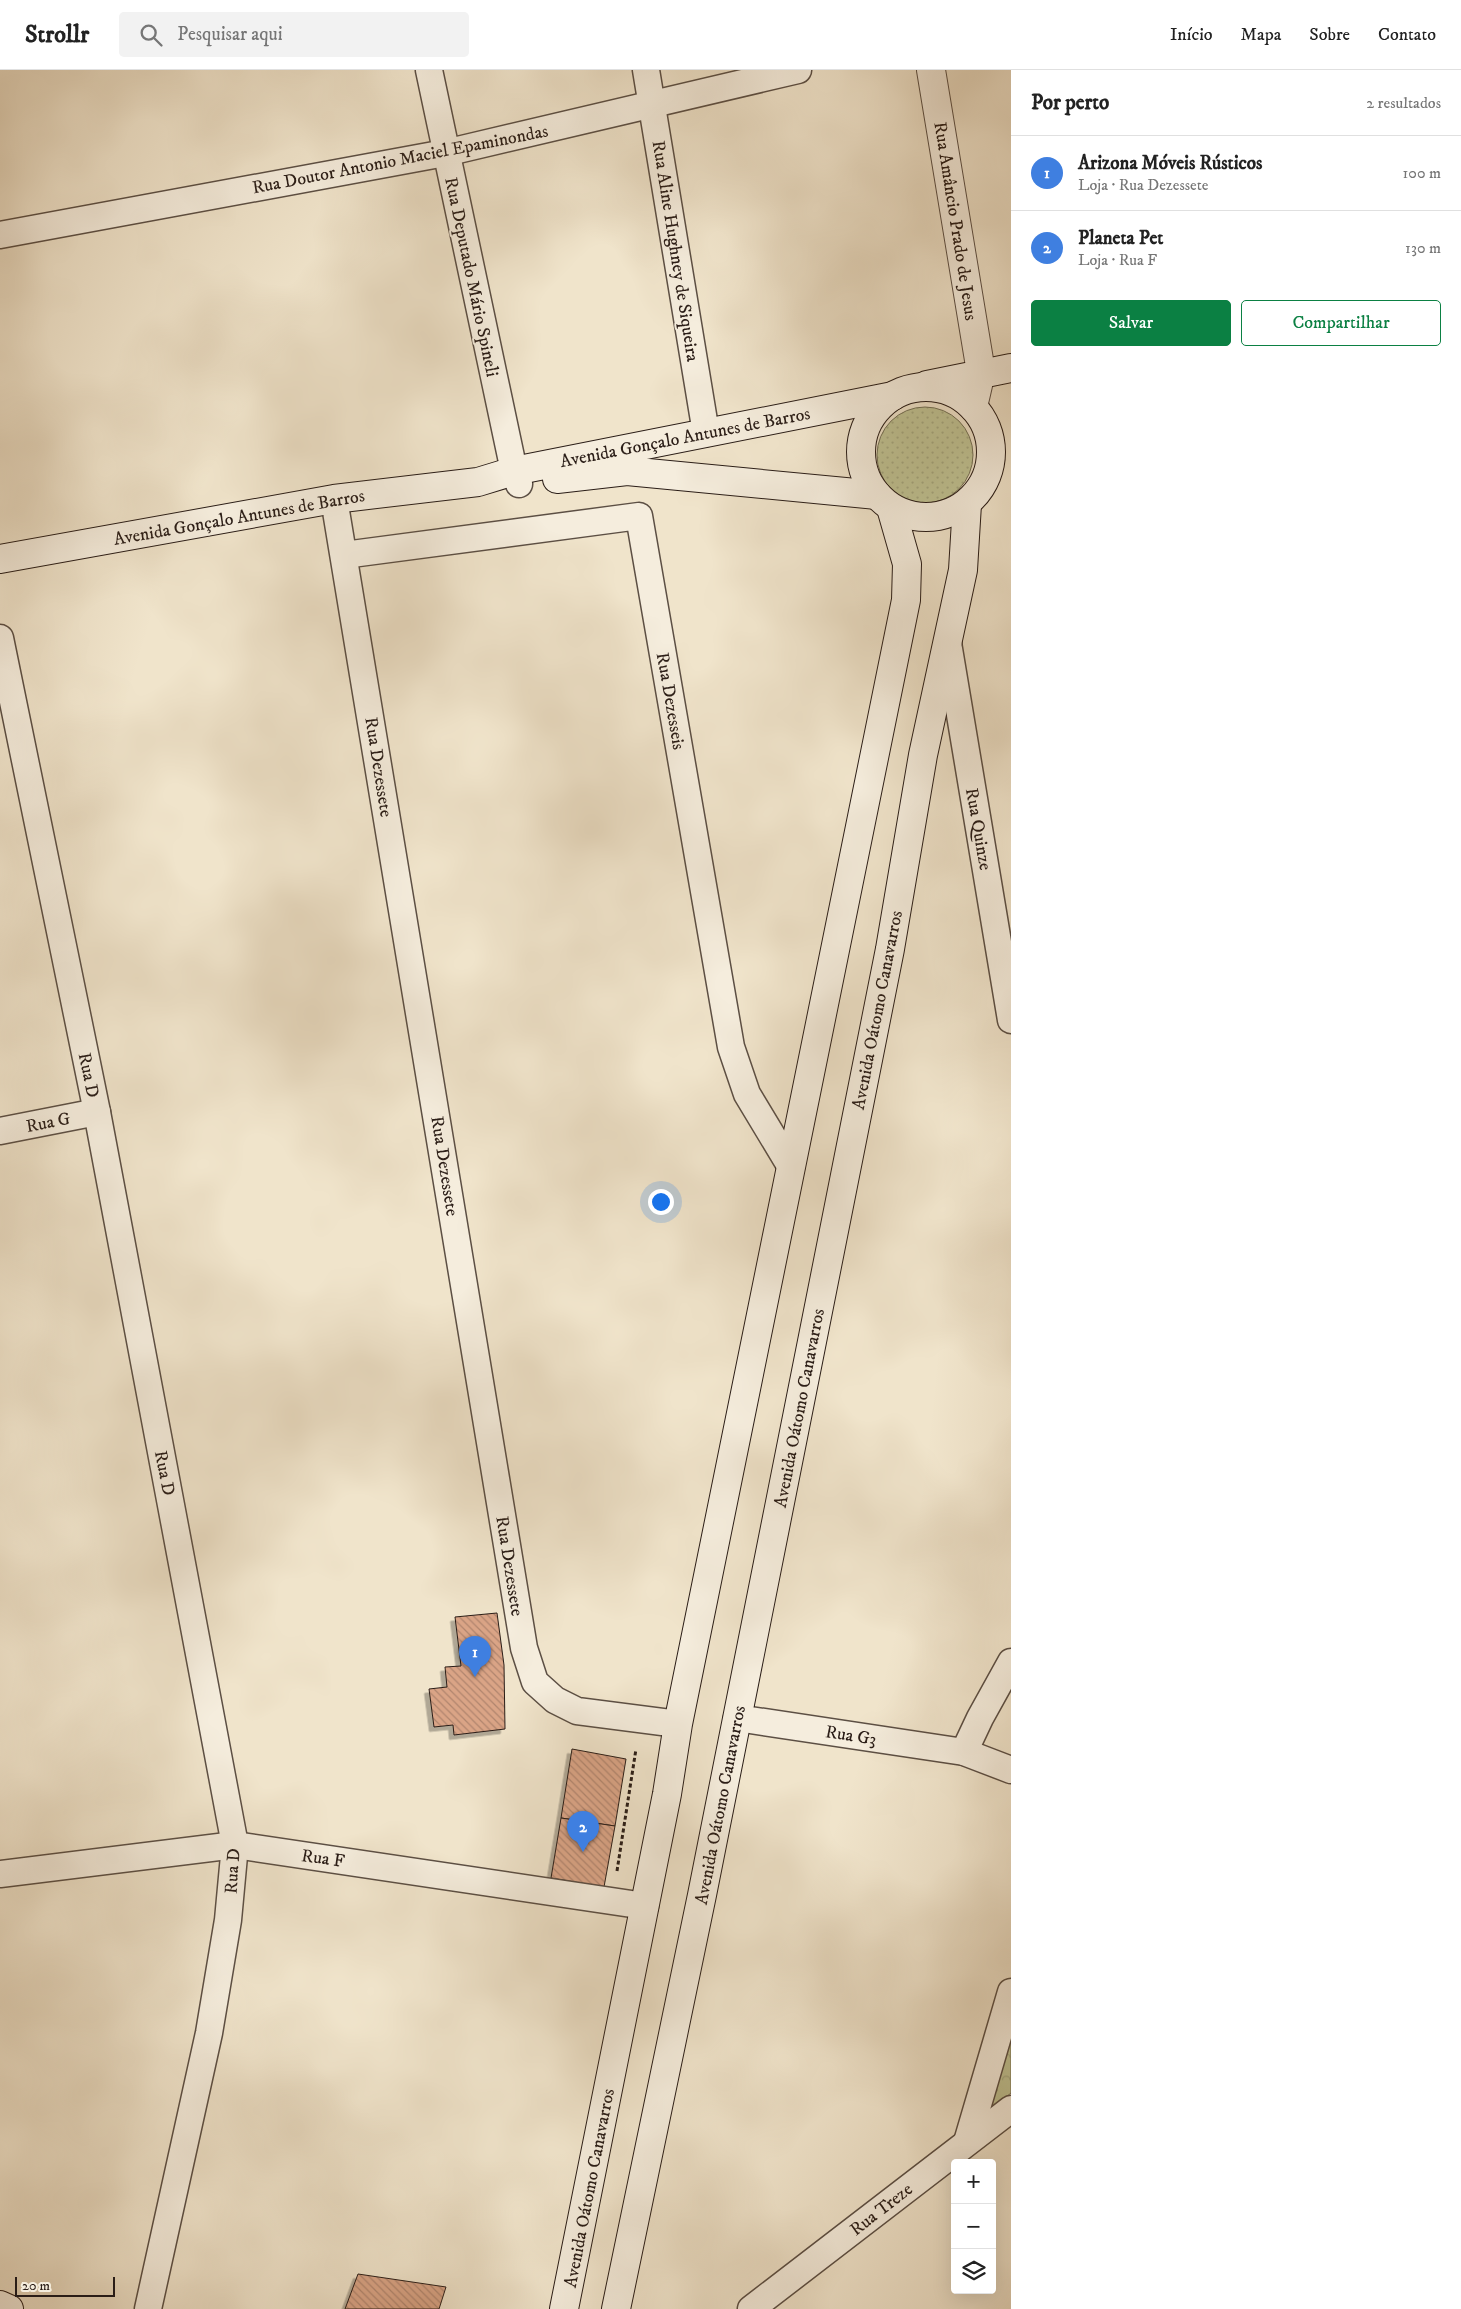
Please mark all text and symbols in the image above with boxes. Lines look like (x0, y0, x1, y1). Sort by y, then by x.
search box (119, 12, 469, 57)
text: Strollr (25, 20, 89, 50)
icon: search (137, 21, 165, 49)
text: Pesquisar aqui (177, 23, 283, 46)
text: Início (1170, 24, 1213, 46)
text: Mapa (1241, 24, 1281, 46)
text: Sobre (1309, 24, 1350, 46)
text: Contato (1378, 24, 1436, 46)
text: Por perto (1031, 90, 1109, 116)
text: 2 resultados (1366, 93, 1441, 113)
street label: Rua Doutor Antonio Maciel Epaminondas (250, 120, 550, 199)
street label: Rua Amâncio Prado de Jesus (928, 120, 982, 322)
street label: Rua Aline Hughney de Siqueira (647, 139, 703, 364)
text: Arizona Móveis Rústicos (1078, 152, 1262, 175)
text: 1 (1044, 163, 1050, 183)
text: 100 m (1403, 163, 1441, 183)
street label: Rua Deputado Mário Spineli (439, 175, 503, 379)
text: Loja · Rua Dezessete (1078, 175, 1208, 195)
text: Planeta Pet (1078, 227, 1163, 250)
text: 2 (1043, 238, 1051, 258)
text: 130 m (1405, 238, 1441, 258)
text: Loja · Rua F (1078, 250, 1157, 270)
button: Salvar (1031, 300, 1231, 346)
button: Compartilhar (1241, 300, 1441, 346)
street label: Avenida Gonçalo Antunes de Barros (558, 403, 812, 473)
street label: Avenida Gonçalo Antunes de Barros (112, 485, 366, 551)
street label: Rua Dezesseis (651, 651, 689, 752)
street label: Rua Dezessete (359, 716, 397, 819)
street label: Rua Quinze (960, 786, 996, 872)
street label: Avenida Oátomo Canavarros (848, 909, 908, 1112)
street label: Rua D (73, 1051, 104, 1100)
street label: Rua G (24, 1108, 73, 1138)
street label: Rua Dezessete (425, 1115, 463, 1218)
your location (648, 1189, 674, 1215)
street label: Avenida Oátomo Canavarros (770, 1307, 830, 1510)
street label: Rua D (149, 1449, 179, 1498)
street label: Rua Dezessete (490, 1515, 528, 1618)
pin: 1 (459, 1636, 491, 1677)
street label: Avenida Oátomo Canavarros (691, 1704, 751, 1907)
street label: Rua G3 (824, 1721, 878, 1751)
pin: 2 (567, 1811, 599, 1852)
street label: Rua F (300, 1845, 346, 1873)
street label: Rua D (220, 1848, 246, 1895)
street label: Avenida Oátomo Canavarros (560, 2087, 620, 2290)
map controls (951, 2159, 996, 2294)
button: + (951, 2159, 996, 2204)
street label: Rua Treze (846, 2179, 917, 2241)
button: − (951, 2204, 996, 2249)
button: layers (951, 2249, 996, 2294)
scale bar (15, 2274, 115, 2297)
text: 20 m (22, 2277, 50, 2295)

